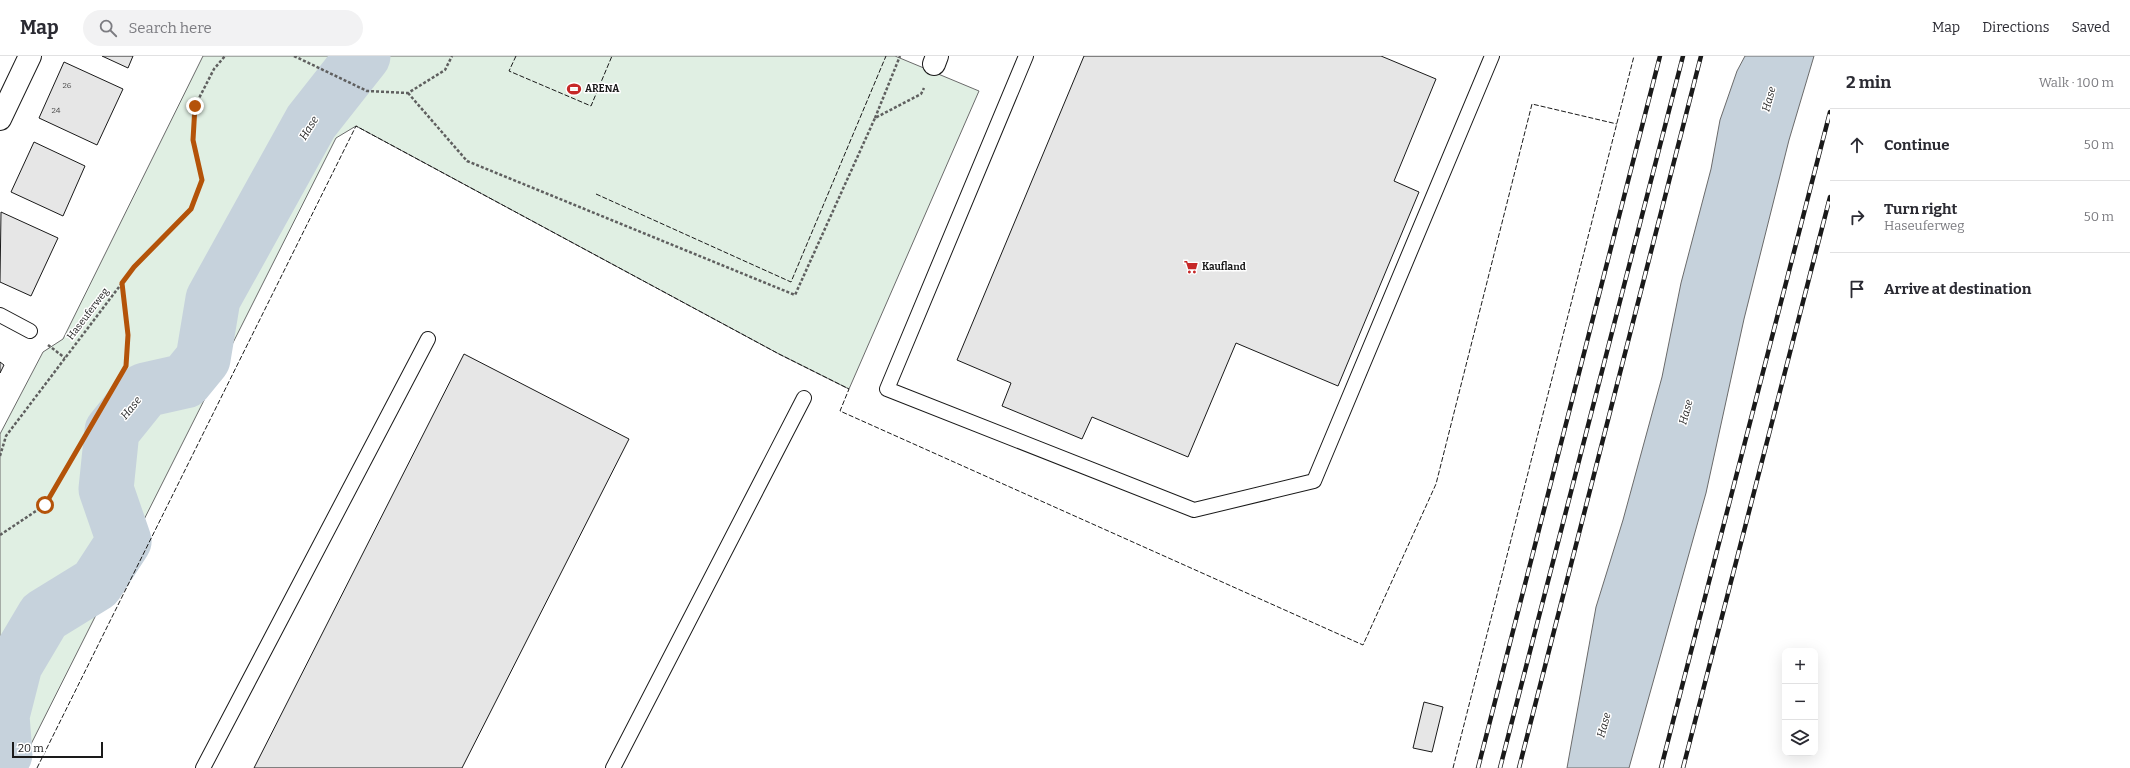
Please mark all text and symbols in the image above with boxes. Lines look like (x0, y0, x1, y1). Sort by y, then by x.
search box (83, 10, 363, 46)
text: Map (20, 16, 59, 39)
icon: search (97, 17, 119, 39)
text: Search here (129, 19, 212, 37)
text: Map (1932, 19, 1960, 36)
text: Directions (1982, 19, 2050, 36)
text: Saved (2072, 19, 2110, 36)
text: 2 min (1846, 72, 1891, 93)
text: Walk · 100 m (2039, 75, 2114, 90)
house number: 26 (62, 81, 72, 90)
sports icon: ARENA (566, 81, 582, 97)
place label: ARENA (585, 83, 620, 95)
water label: Hase (1759, 85, 1779, 113)
route end (186, 97, 204, 115)
house number: 24 (51, 106, 61, 115)
water label: Hase (297, 113, 322, 142)
icon: ahead (1846, 134, 1868, 156)
text: Continue (1884, 136, 1950, 154)
text: 50 m (2084, 137, 2114, 152)
text: Turn right (1884, 200, 1957, 218)
icon: right (1846, 206, 1868, 228)
text: 50 m (2084, 209, 2114, 224)
text: Haseuferweg (1884, 218, 1965, 233)
supermarket icon: Kaufland (1183, 259, 1199, 275)
place label: Kaufland (1202, 261, 1246, 273)
icon: arrive (1846, 278, 1868, 300)
text: Arrive at destination (1884, 280, 2031, 298)
street label: Haseuferweg (65, 285, 112, 342)
water label: Hase (118, 394, 144, 422)
water label: Hase (1676, 398, 1696, 426)
route start (36, 496, 54, 514)
map controls (1782, 648, 1818, 756)
button: + (1782, 648, 1818, 684)
button: − (1782, 684, 1818, 720)
water label: Hase (1594, 711, 1614, 739)
button: layers (1782, 720, 1818, 756)
scale bar (12, 740, 103, 759)
text: 20 m (18, 742, 44, 755)

